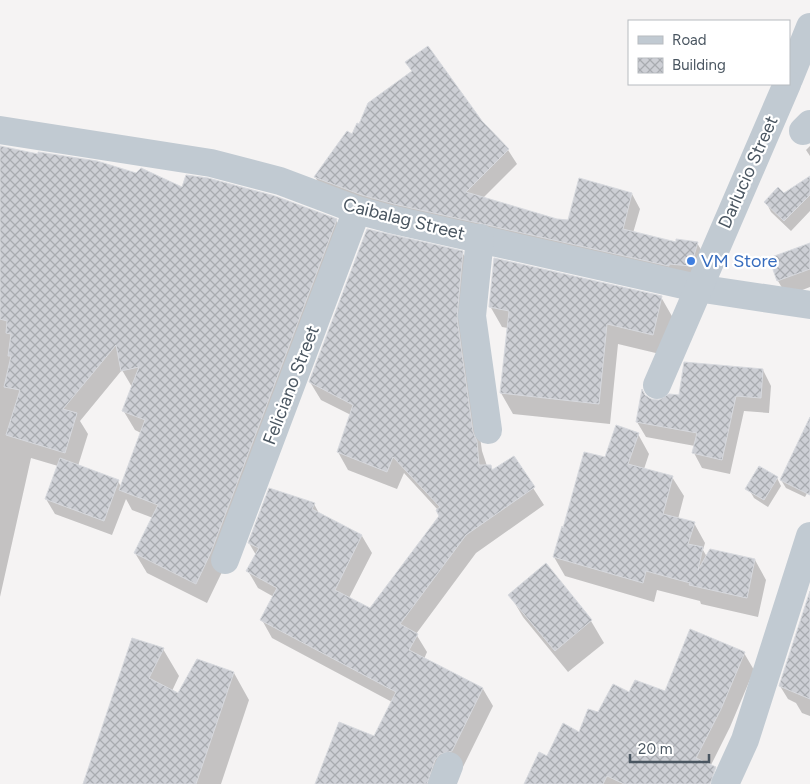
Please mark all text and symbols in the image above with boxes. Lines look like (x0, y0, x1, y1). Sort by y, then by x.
legend (628, 20, 790, 85)
text: Road (672, 31, 707, 49)
text: Building (672, 56, 726, 74)
street label: Darlucio Street (713, 112, 783, 232)
street label: Caibalag Street (341, 193, 467, 245)
place label: VM Store (701, 250, 777, 272)
marker: VM Store (685, 255, 697, 267)
street label: Feliciano Street (258, 322, 324, 448)
scale bar (630, 732, 709, 764)
text: 20 m (638, 740, 672, 758)

